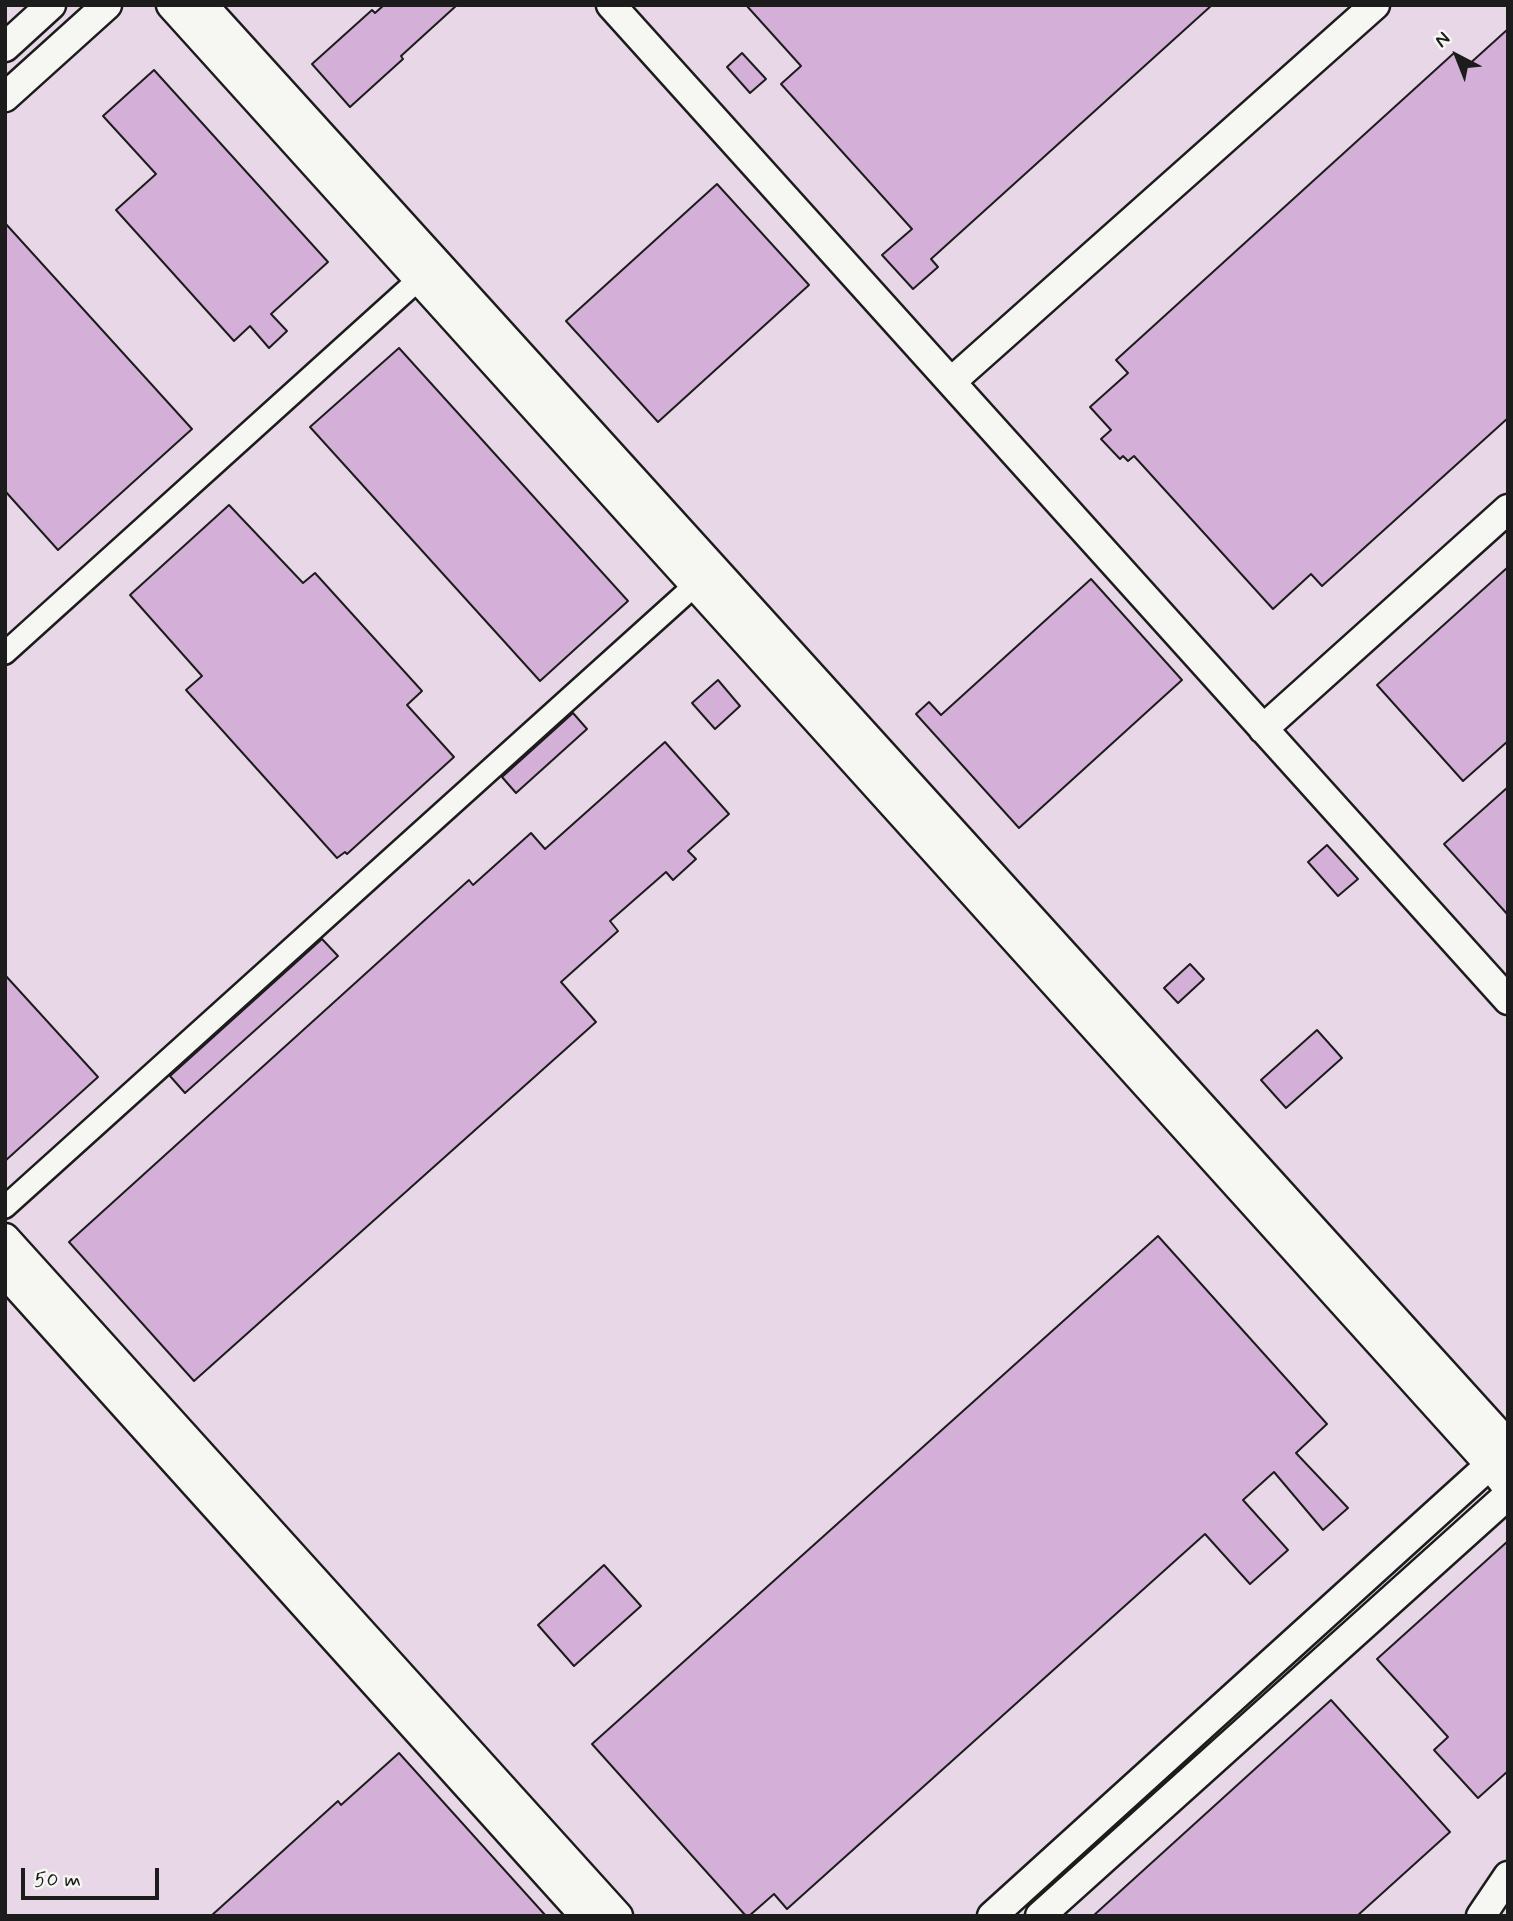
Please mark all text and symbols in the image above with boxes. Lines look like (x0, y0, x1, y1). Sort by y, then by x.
north arrow (1422, 21, 1492, 91)
text: N (1430, 26, 1456, 54)
scale bar (24, 1854, 163, 1898)
text: 50 m (34, 1866, 81, 1894)

